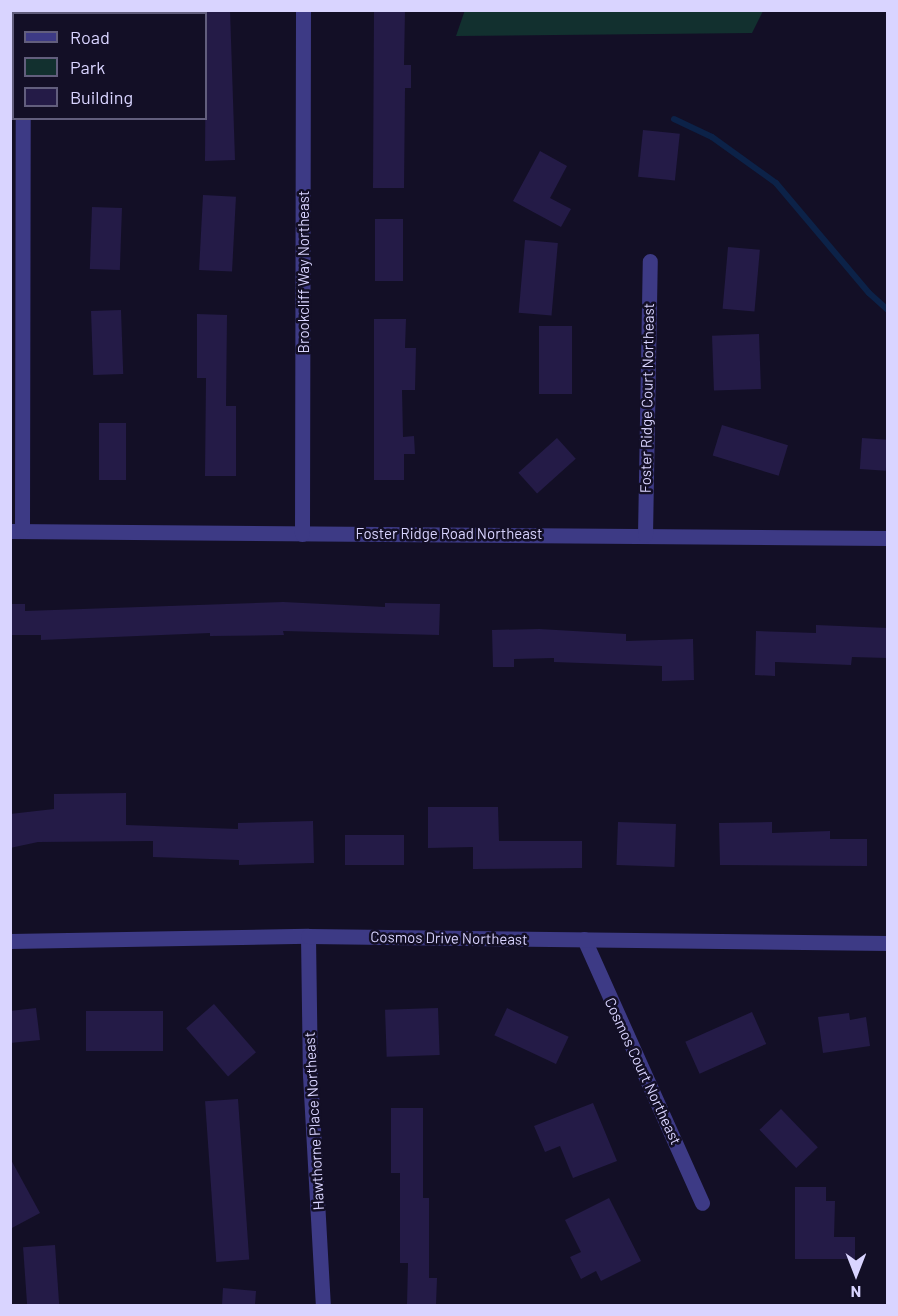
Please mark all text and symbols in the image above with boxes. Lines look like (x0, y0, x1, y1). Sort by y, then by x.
legend (12, 12, 207, 120)
text: Road (70, 26, 110, 48)
text: Park (70, 56, 105, 78)
text: Building (70, 86, 133, 108)
street label: Brookcliff Way Northeast (295, 191, 313, 353)
street label: Foster Ridge Court Northeast (636, 303, 658, 493)
street label: Foster Ridge Road Northeast (355, 525, 543, 543)
street label: Cosmos Drive Northeast (370, 928, 528, 948)
street label: Cosmos Court Northeast (601, 995, 685, 1147)
street label: Hawthorne Place Northeast (300, 1031, 328, 1211)
north arrow (826, 1244, 886, 1304)
text: N (851, 1283, 861, 1302)

